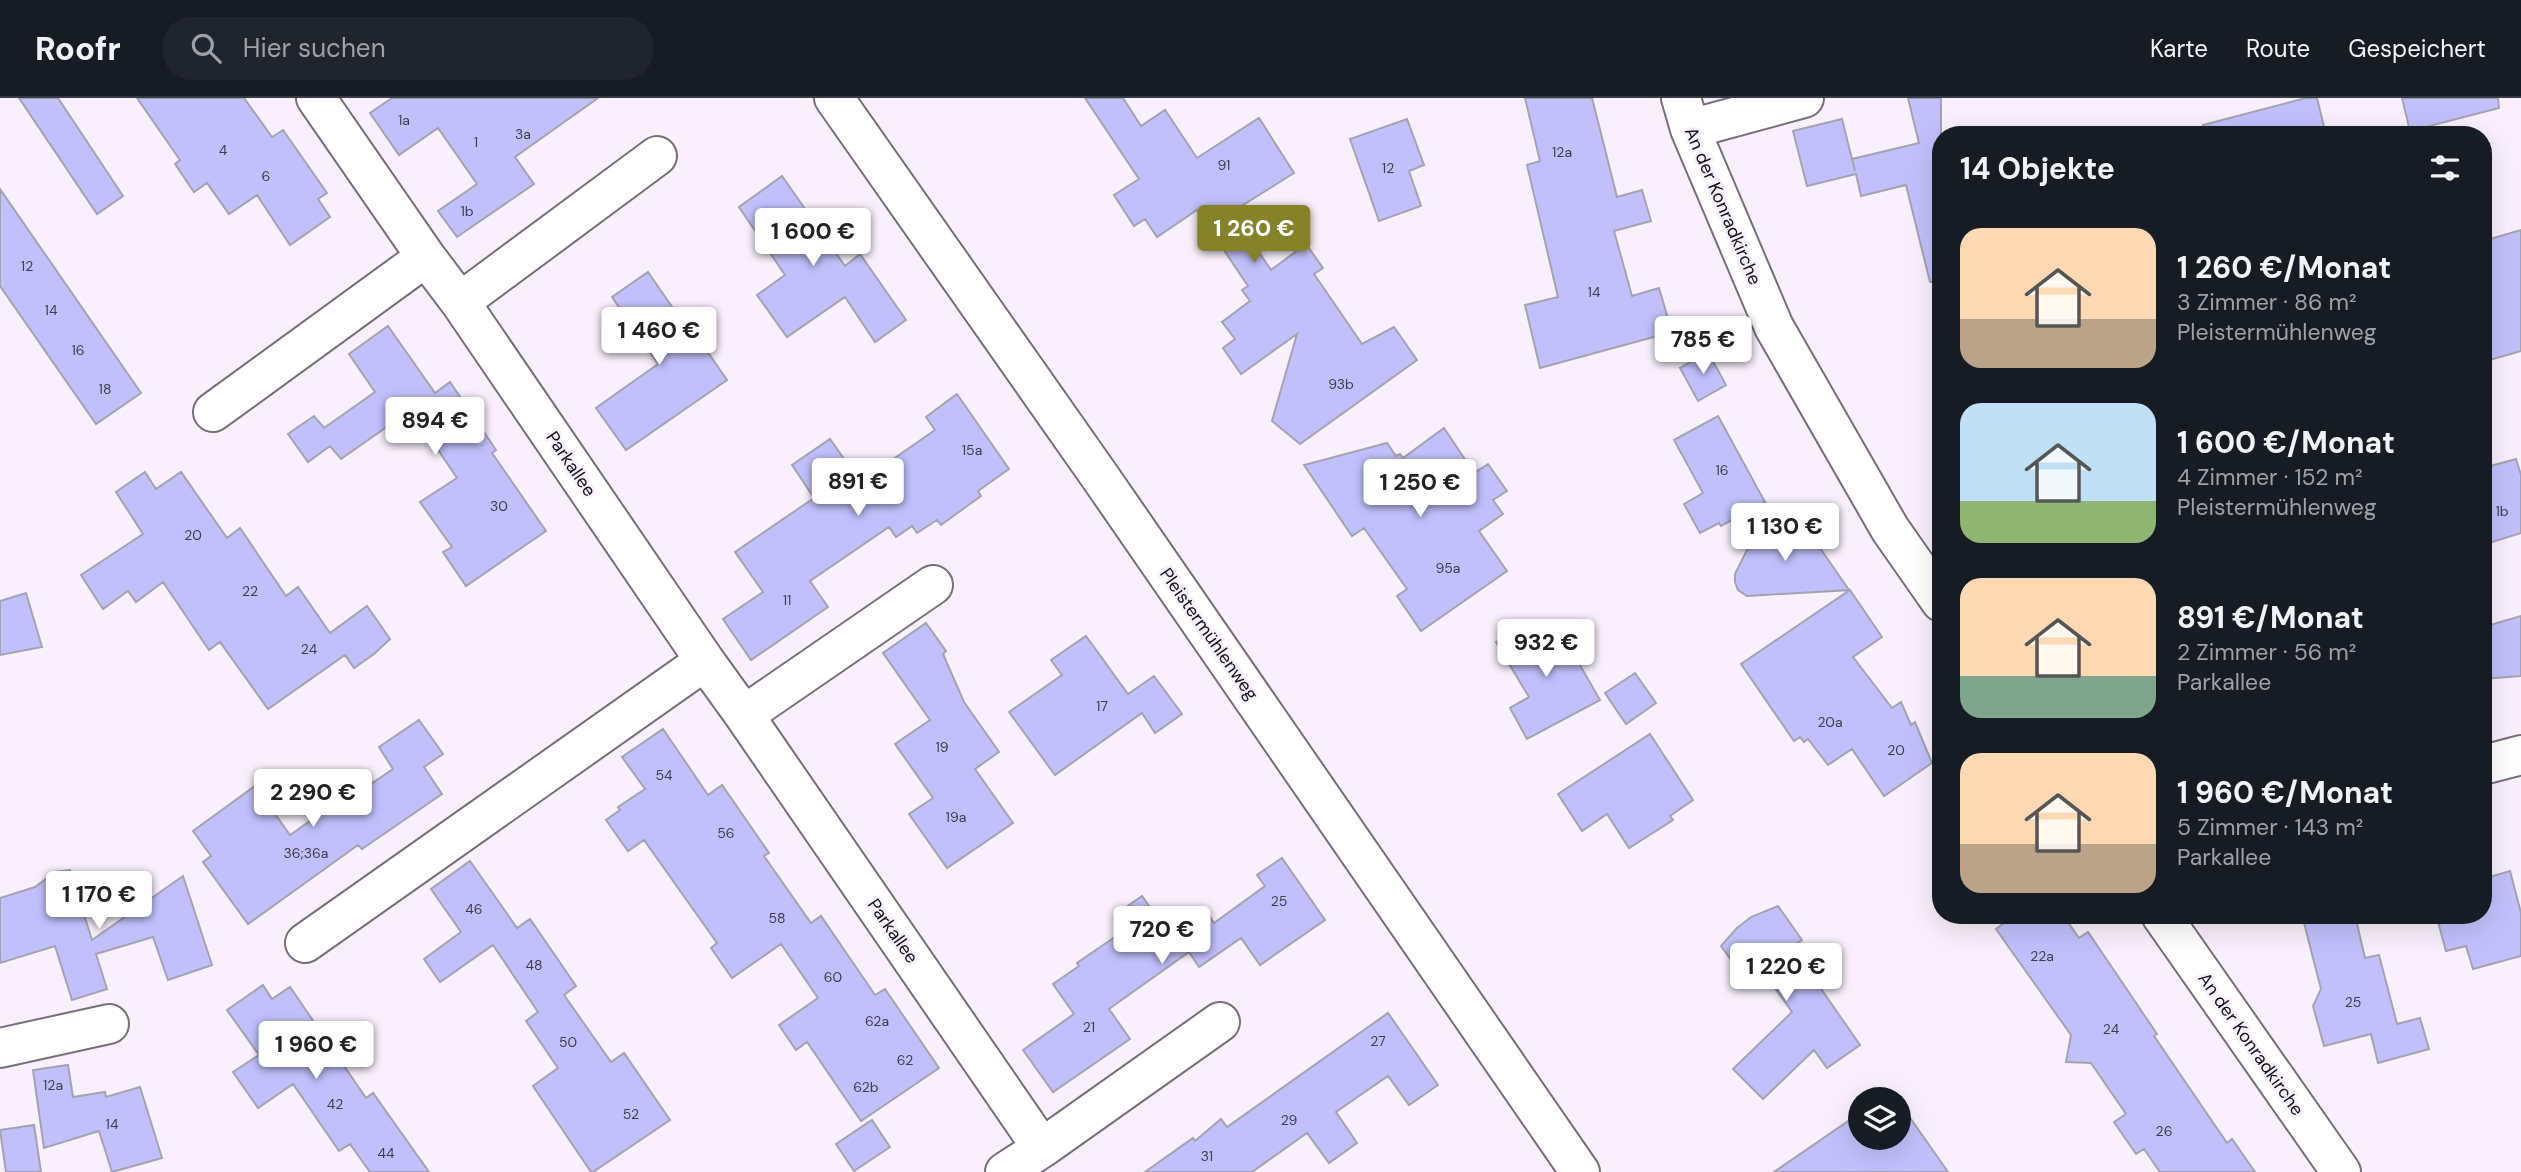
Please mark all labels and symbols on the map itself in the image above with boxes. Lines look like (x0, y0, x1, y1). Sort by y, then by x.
house number: 1a (398, 111, 410, 129)
street label: An der Konradkirche (1679, 123, 1767, 289)
house number: 3a (515, 125, 531, 143)
house number: 1 (474, 133, 478, 151)
house number: 4 (219, 141, 228, 159)
house number: 12a (1552, 143, 1572, 161)
house number: 91 (1218, 156, 1230, 174)
house number: 12 (1382, 159, 1394, 177)
house number: 6 (262, 167, 270, 185)
house number: 1b (460, 202, 474, 220)
pin: 1 260 € (1189, 206, 1319, 265)
pin: 1 600 € (748, 208, 878, 268)
house number: 12 (21, 257, 33, 275)
house number: 14 (1588, 283, 1601, 301)
house number: 14 (45, 301, 58, 319)
pin: 1 460 € (594, 308, 724, 367)
pin: 785 € (1654, 316, 1752, 376)
house number: 16 (71, 341, 85, 359)
house number: 93b (1328, 375, 1354, 393)
house number: 18 (99, 380, 111, 398)
pin: 894 € (386, 398, 484, 457)
street label: Parkallee (540, 427, 602, 501)
house number: 15a (962, 441, 982, 459)
pin: 891 € (809, 458, 907, 518)
pin: 1 250 € (1355, 460, 1485, 519)
house number: 16 (1715, 461, 1729, 479)
house number: 30 (490, 497, 508, 515)
house number: 1b (2495, 502, 2509, 520)
pin: 1 130 € (1720, 504, 1850, 563)
house number: 20 (184, 526, 202, 544)
house number: 95a (1436, 559, 1460, 577)
street label: Pleistermühlenweg (1154, 563, 1264, 705)
house number: 22 (242, 582, 258, 600)
house number: 11 (783, 591, 791, 609)
pin: 932 € (1497, 620, 1595, 679)
house number: 24 (301, 640, 318, 658)
house number: 17 (1096, 697, 1108, 715)
house number: 20a (1817, 713, 1843, 731)
house number: 19 (935, 738, 949, 756)
house number: 20 (1887, 741, 1905, 759)
house number: 54 (655, 766, 673, 784)
pin: 2 290 € (248, 770, 378, 829)
house number: 19a (946, 808, 966, 826)
house number: 56 (717, 824, 735, 842)
house number: 36;36a (284, 844, 328, 862)
pin: 1 170 € (34, 872, 164, 931)
house number: 25 (1271, 892, 1287, 910)
street label: Parkallee (862, 894, 924, 968)
house number: 46 (465, 900, 483, 918)
pin: 720 € (1113, 906, 1211, 966)
house number: 58 (768, 909, 786, 927)
pin: 1 220 € (1721, 944, 1851, 1003)
house number: 22a (2030, 947, 2054, 965)
house number: 48 (525, 956, 543, 974)
house number: 60 (824, 968, 842, 986)
street label: An der Konradkirche (2193, 968, 2309, 1120)
house number: 25 (2345, 993, 2361, 1011)
house number: 62a (865, 1012, 889, 1030)
house number: 21 (1083, 1018, 1095, 1036)
house number: 24 (2103, 1020, 2120, 1038)
pin: 1 960 € (251, 1021, 381, 1081)
house number: 27 (1370, 1032, 1386, 1050)
house number: 50 (559, 1033, 577, 1051)
house number: 62 (897, 1051, 913, 1069)
house number: 12a (43, 1076, 63, 1094)
house number: 62b (853, 1078, 879, 1096)
house number: 42 (327, 1095, 343, 1113)
house number: 52 (623, 1105, 639, 1123)
house number: 29 (1281, 1111, 1298, 1129)
house number: 14 (106, 1115, 119, 1133)
house number: 26 (2156, 1122, 2172, 1140)
house number: 44 (378, 1144, 395, 1162)
house number: 31 (1201, 1147, 1213, 1165)

